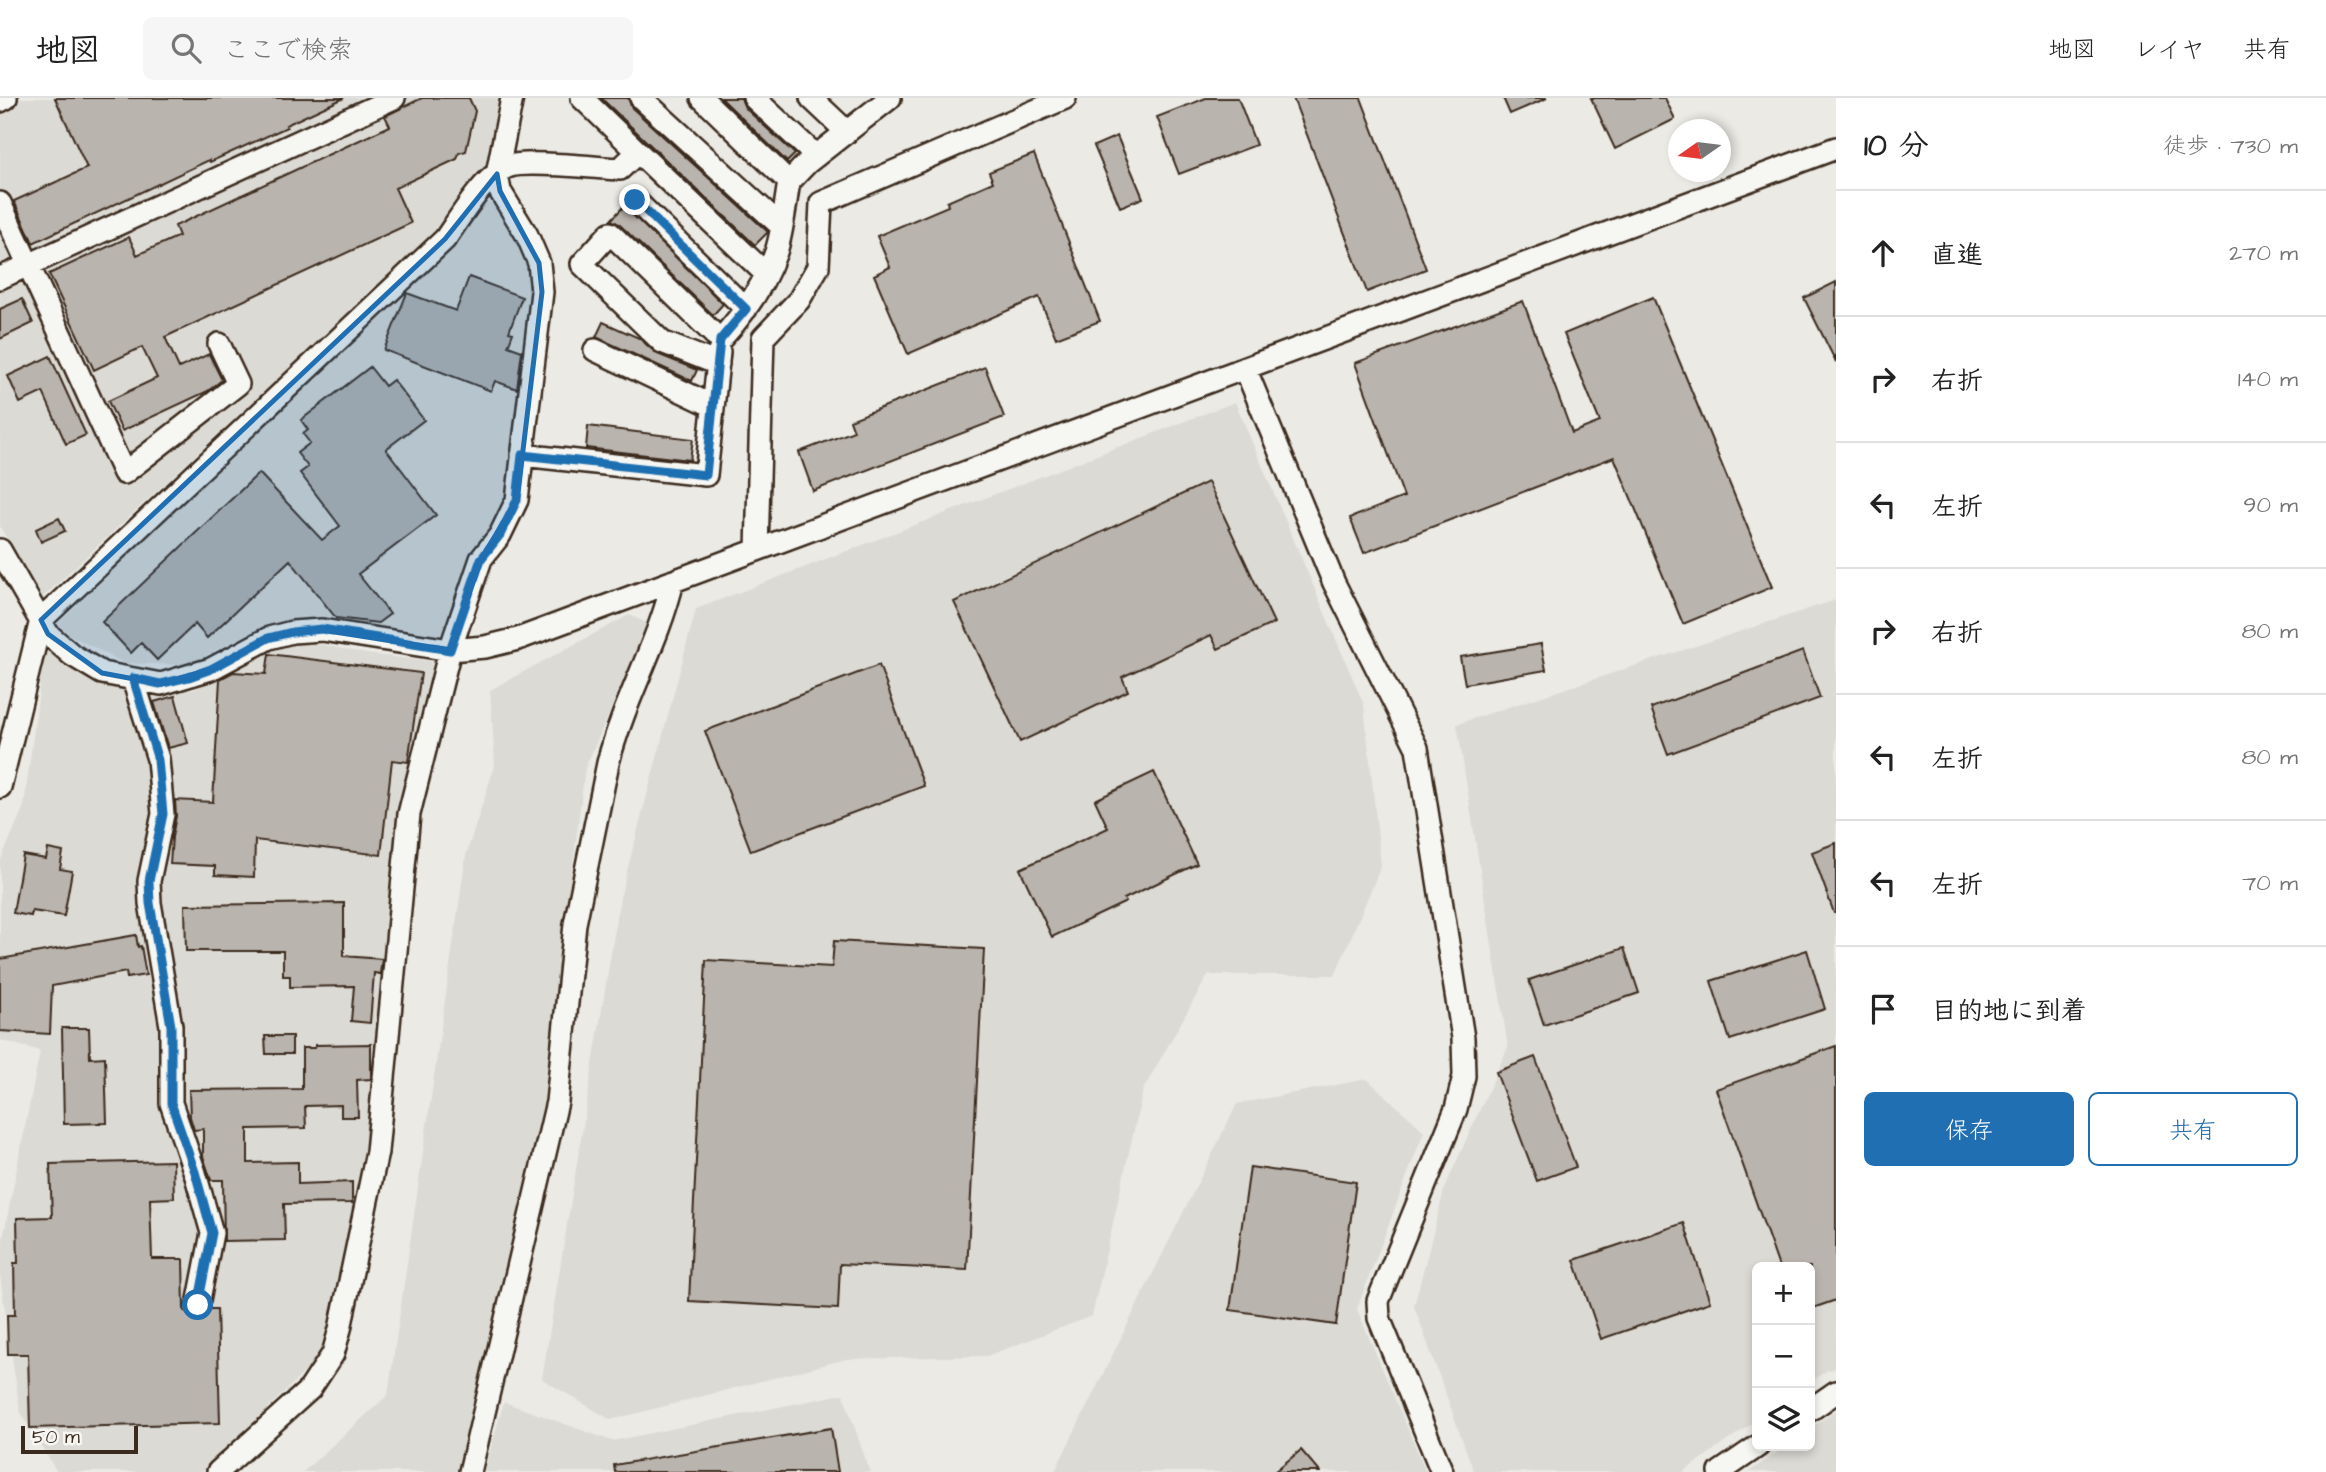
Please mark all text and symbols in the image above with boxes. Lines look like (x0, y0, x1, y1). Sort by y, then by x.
search box (143, 17, 633, 80)
text: 地図 (35, 28, 101, 74)
icon: search (167, 29, 205, 67)
text: ここで検索 (223, 32, 353, 68)
text: 地図 (2048, 33, 2096, 67)
text: レイヤ (2134, 33, 2205, 67)
text: 共有 (2243, 33, 2291, 67)
north arrow (1668, 119, 1731, 182)
text: 10 分 (1864, 125, 1929, 167)
text: 徒歩 · 730 m (2163, 130, 2298, 162)
route end (619, 184, 650, 215)
icon: ahead (1864, 234, 1902, 272)
text: 直進 (1931, 237, 1983, 273)
text: 270 m (2229, 237, 2298, 269)
icon: right (1864, 360, 1902, 398)
text: 右折 (1931, 363, 1983, 399)
text: 140 m (2238, 363, 2298, 395)
icon: left (1864, 486, 1902, 524)
text: 左折 (1931, 489, 1983, 525)
text: 90 m (2243, 489, 2298, 521)
icon: right (1864, 612, 1902, 650)
text: 右折 (1931, 615, 1983, 651)
text: 80 m (2241, 615, 2298, 647)
icon: left (1864, 738, 1902, 776)
text: 左折 (1931, 741, 1983, 777)
text: 80 m (2241, 741, 2298, 773)
icon: left (1864, 864, 1902, 902)
text: 左折 (1931, 867, 1983, 903)
text: 70 m (2242, 867, 2298, 899)
icon: arrive (1864, 990, 1902, 1028)
text: 目的地に到着 (1931, 993, 2087, 1029)
button: 保存 (1864, 1092, 2074, 1166)
button: 共有 (2088, 1092, 2298, 1166)
map controls (1752, 1262, 1815, 1451)
button: + (1752, 1262, 1815, 1325)
route start (182, 1289, 213, 1320)
button: − (1752, 1325, 1815, 1388)
button: layers (1752, 1388, 1815, 1451)
scale bar (21, 1423, 138, 1455)
text: 50 m (32, 1424, 80, 1451)

